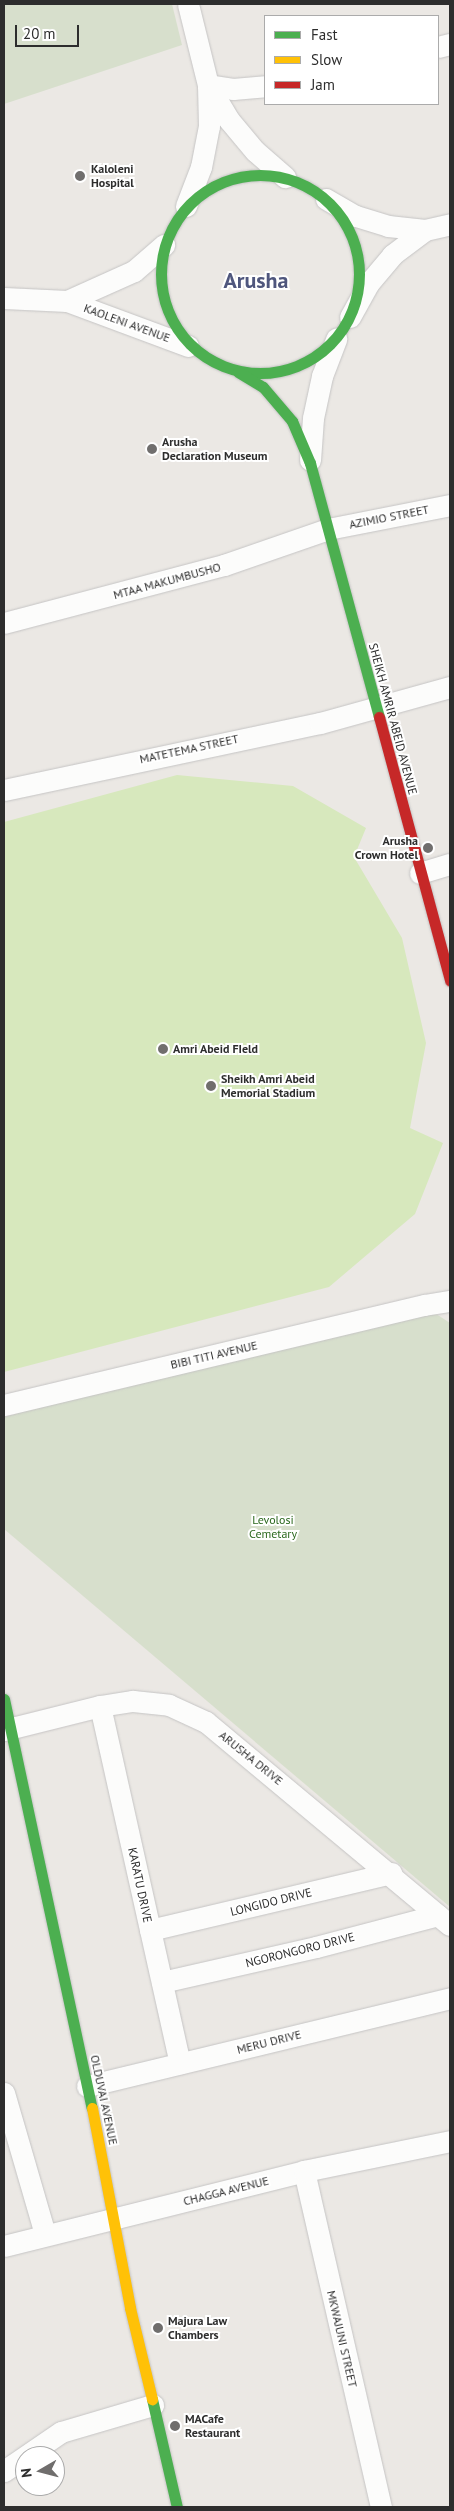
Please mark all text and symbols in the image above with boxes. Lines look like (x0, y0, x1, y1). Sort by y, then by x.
scale bar (18, 15, 81, 47)
legend (264, 15, 439, 105)
text: 20 m (23, 24, 56, 43)
text: Fast (311, 25, 338, 44)
text: Slow (311, 50, 342, 69)
text: Jam (311, 75, 335, 94)
place label: Kaloleni Hospital (91, 162, 134, 190)
marker: Kaloleni Hospital (73, 169, 87, 183)
district label: Arusha (223, 268, 289, 294)
street label: KAOLENI AVENUE (82, 301, 172, 345)
place label: Arusha Declaration Museum (162, 435, 267, 463)
marker: Arusha Declaration Museum (146, 443, 158, 455)
street label: AZIMIO STREET (348, 502, 430, 532)
street label: MTAA MAKUMBUSHO (111, 560, 223, 602)
street label: SHEIKH AMRIR ABEID AVENUE (366, 641, 420, 797)
street label: MATETEMA STREET (138, 731, 240, 767)
place label: Arusha Crown Hotel (355, 834, 418, 862)
marker: Arusha Crown Hotel (422, 842, 434, 854)
place label: Amri Abeid FIeld (173, 1042, 259, 1056)
marker: Amri Abeid FIeld (157, 1043, 169, 1055)
place label: Sheikh Amri Abeid Memorial Stadium (221, 1072, 316, 1100)
marker: Sheikh Amri Abeid Memorial Stadium (205, 1080, 217, 1092)
street label: BIBI TITI AVENUE (169, 1338, 259, 1372)
park label: Levolosi Cemetary (249, 1513, 297, 1541)
street label: ARUSHA DRIVE (216, 1728, 286, 1788)
street label: KARATU DRIVE (125, 1846, 155, 1924)
street label: LONGIDO DRIVE (229, 1885, 313, 1919)
street label: NGORONGORO DRIVE (244, 1929, 356, 1971)
street label: MERU DRIVE (235, 2027, 303, 2057)
street label: OLDUVAI AVENUE (87, 2053, 121, 2147)
street label: CHAGGA AVENUE (181, 2173, 271, 2209)
street label: MKWAJUNI STREET (324, 2289, 360, 2389)
place label: Majura Law Chambers (168, 2314, 227, 2342)
marker: Majura Law Chambers (152, 2322, 164, 2334)
place label: MACafe Restaurant (185, 2412, 240, 2440)
marker: MACafe Restaurant (169, 2420, 181, 2432)
north arrow (15, 2446, 65, 2496)
text: N (17, 2467, 36, 2479)

